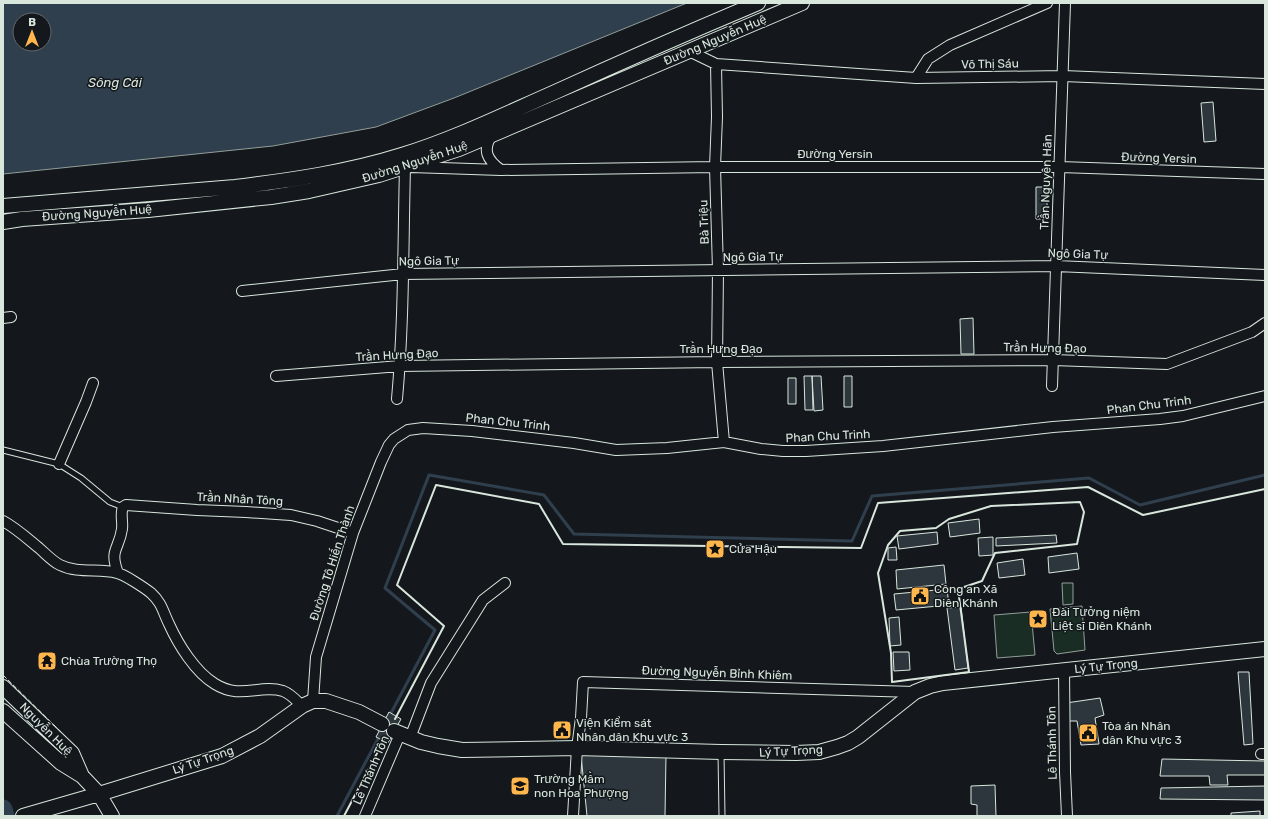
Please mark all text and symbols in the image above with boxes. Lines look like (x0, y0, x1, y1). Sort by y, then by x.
north arrow (12, 12, 52, 52)
street label: Đường Nguyễn Huệ (662, 12, 769, 68)
text: B (28, 16, 36, 29)
street label: Võ Thị Sáu (961, 56, 1019, 72)
water label: Sông Cái (88, 75, 143, 91)
street label: Trần Nguyên Hãn (1037, 134, 1055, 230)
street label: Đường Nguyễn Huệ (360, 138, 470, 186)
street label: Đường Yersin (797, 147, 873, 161)
street label: Đường Yersin (1121, 150, 1197, 166)
street label: Bà Triệu (696, 199, 712, 245)
street label: Đường Nguyễn Huệ (42, 202, 153, 224)
street label: Ngô Gia Tự (1047, 246, 1109, 262)
street label: Ngô Gia Tự (723, 249, 783, 265)
street label: Ngô Gia Tự (399, 253, 459, 269)
street label: Trần Hưng Đạo (1003, 340, 1087, 356)
street label: Trần Hưng Đạo (679, 341, 763, 356)
street label: Trần Hưng Đạo (355, 345, 439, 364)
street label: Phan Chu Trinh (1106, 393, 1192, 417)
street label: Phan Chu Trinh (465, 411, 551, 433)
street label: Phan Chu Trinh (785, 427, 871, 445)
street label: Trần Nhân Tông (196, 489, 284, 508)
street label: Đường Tô Hiến Thành (306, 503, 357, 622)
place icon: Cửa Hậu (704, 538, 726, 560)
place label: Cửa Hậu (729, 542, 777, 556)
place label: Công an Xã Diên Khánh (934, 582, 998, 610)
public building icon: Công an Xã Diên Khánh (909, 585, 931, 607)
place label: Đài Tưởng niệm Liệt sĩ Diên Khánh (1052, 605, 1152, 633)
place icon: Đài Tưởng niệm Liệt sĩ Diên Khánh (1027, 608, 1049, 630)
temple icon: Chùa Trường Thọ (36, 650, 58, 672)
place label: Chùa Trường Thọ (61, 654, 157, 668)
street label: Lý Tự Trọng (1074, 656, 1138, 676)
street label: Đường Nguyễn Bỉnh Khiêm (641, 663, 793, 683)
street label: Nguyễn Huệ (17, 700, 75, 758)
street label: Lê Thánh Tôn (1044, 706, 1060, 780)
place label: Viện Kiểm sát Nhân dân Khu vực 3 (576, 716, 688, 744)
public building icon: Viện Kiểm sát Nhân dân Khu vực 3 (551, 719, 573, 741)
place label: Tòa án Nhân dân Khu vực 3 (1102, 719, 1182, 747)
public building icon: Tòa án Nhân dân Khu vực 3 (1077, 722, 1099, 744)
street label: Lê Thánh Tôn (350, 733, 392, 807)
street label: Lý Tự Trọng (759, 742, 823, 760)
street label: Lý Tự Trọng (171, 743, 235, 777)
place label: Trường Mầm non Hoa Phượng (534, 771, 629, 800)
school or university icon: Trường Mầm non Hoa Phượng (509, 775, 531, 797)

